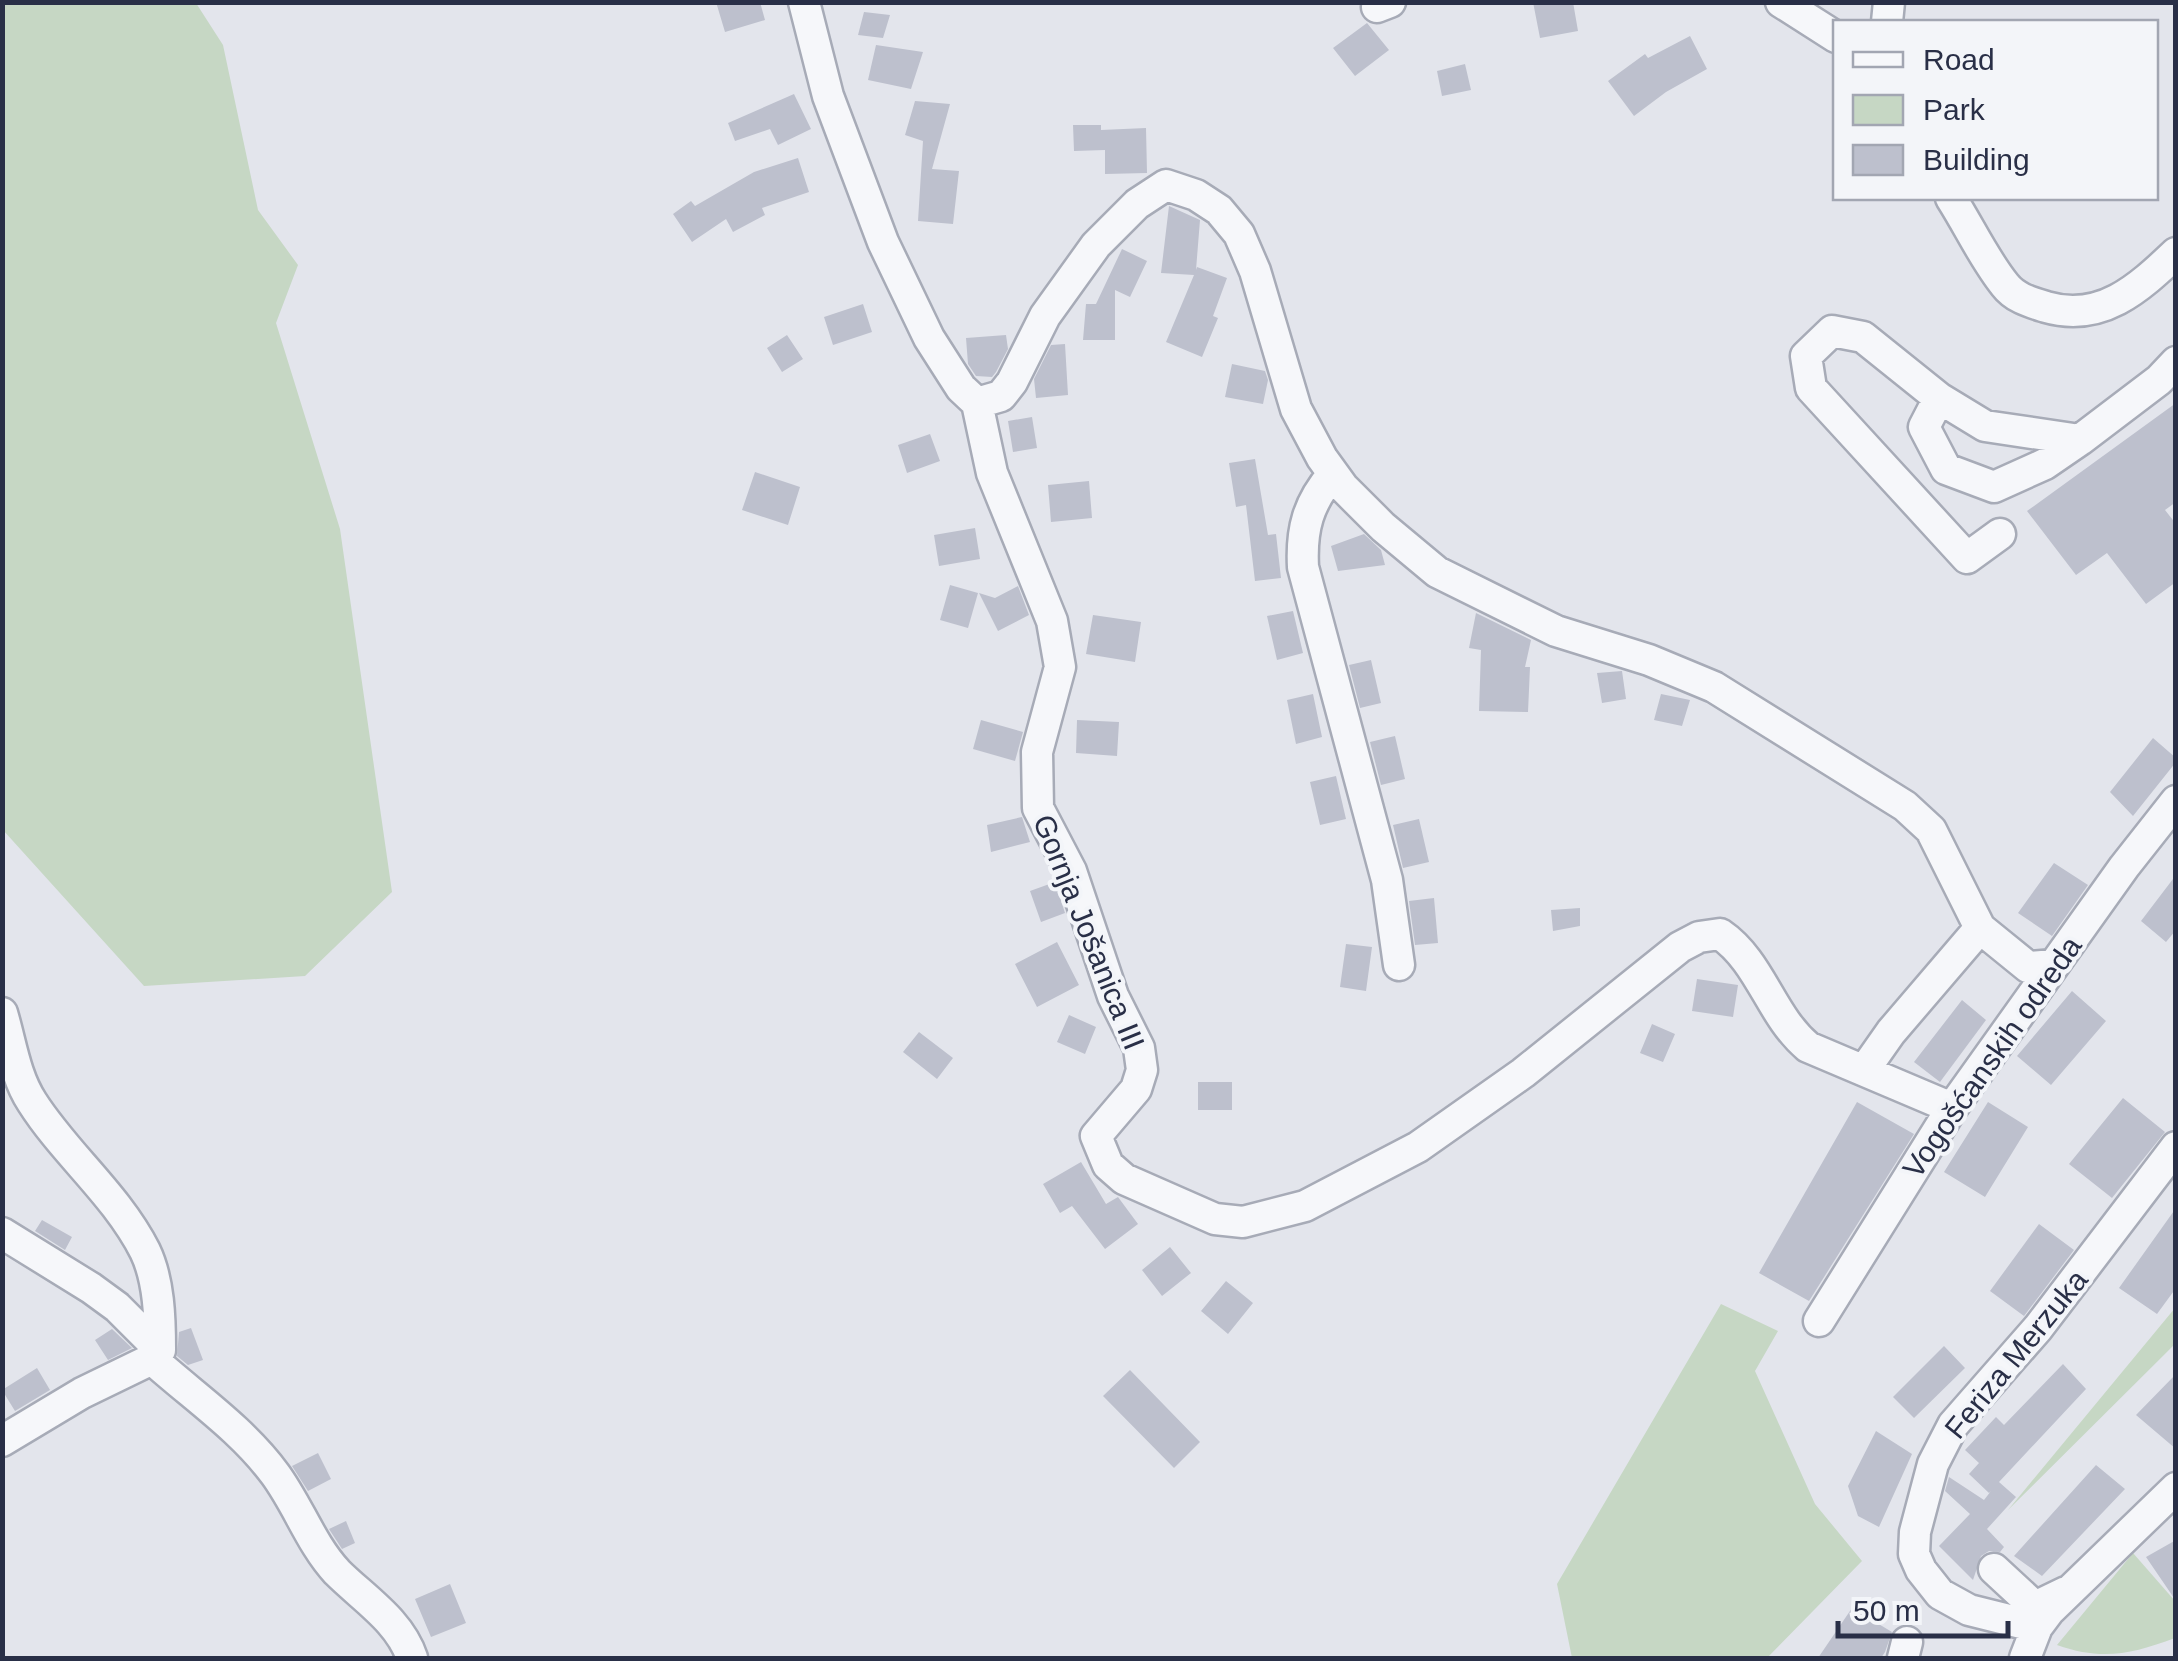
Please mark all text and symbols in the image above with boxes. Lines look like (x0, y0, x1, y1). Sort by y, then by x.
legend (1833, 20, 2158, 200)
text: Road (1923, 43, 1995, 76)
text: Park (1923, 93, 1986, 126)
text: Building (1923, 143, 2030, 176)
street label: Gornja Jošanica III (1027, 810, 1151, 1054)
street label: Vogošćanskih odreda (1896, 930, 2088, 1184)
street label: Feriza Merzuka (1938, 1263, 2094, 1445)
scale bar (1838, 1576, 2008, 1638)
text: 50 m (1853, 1594, 1920, 1627)

